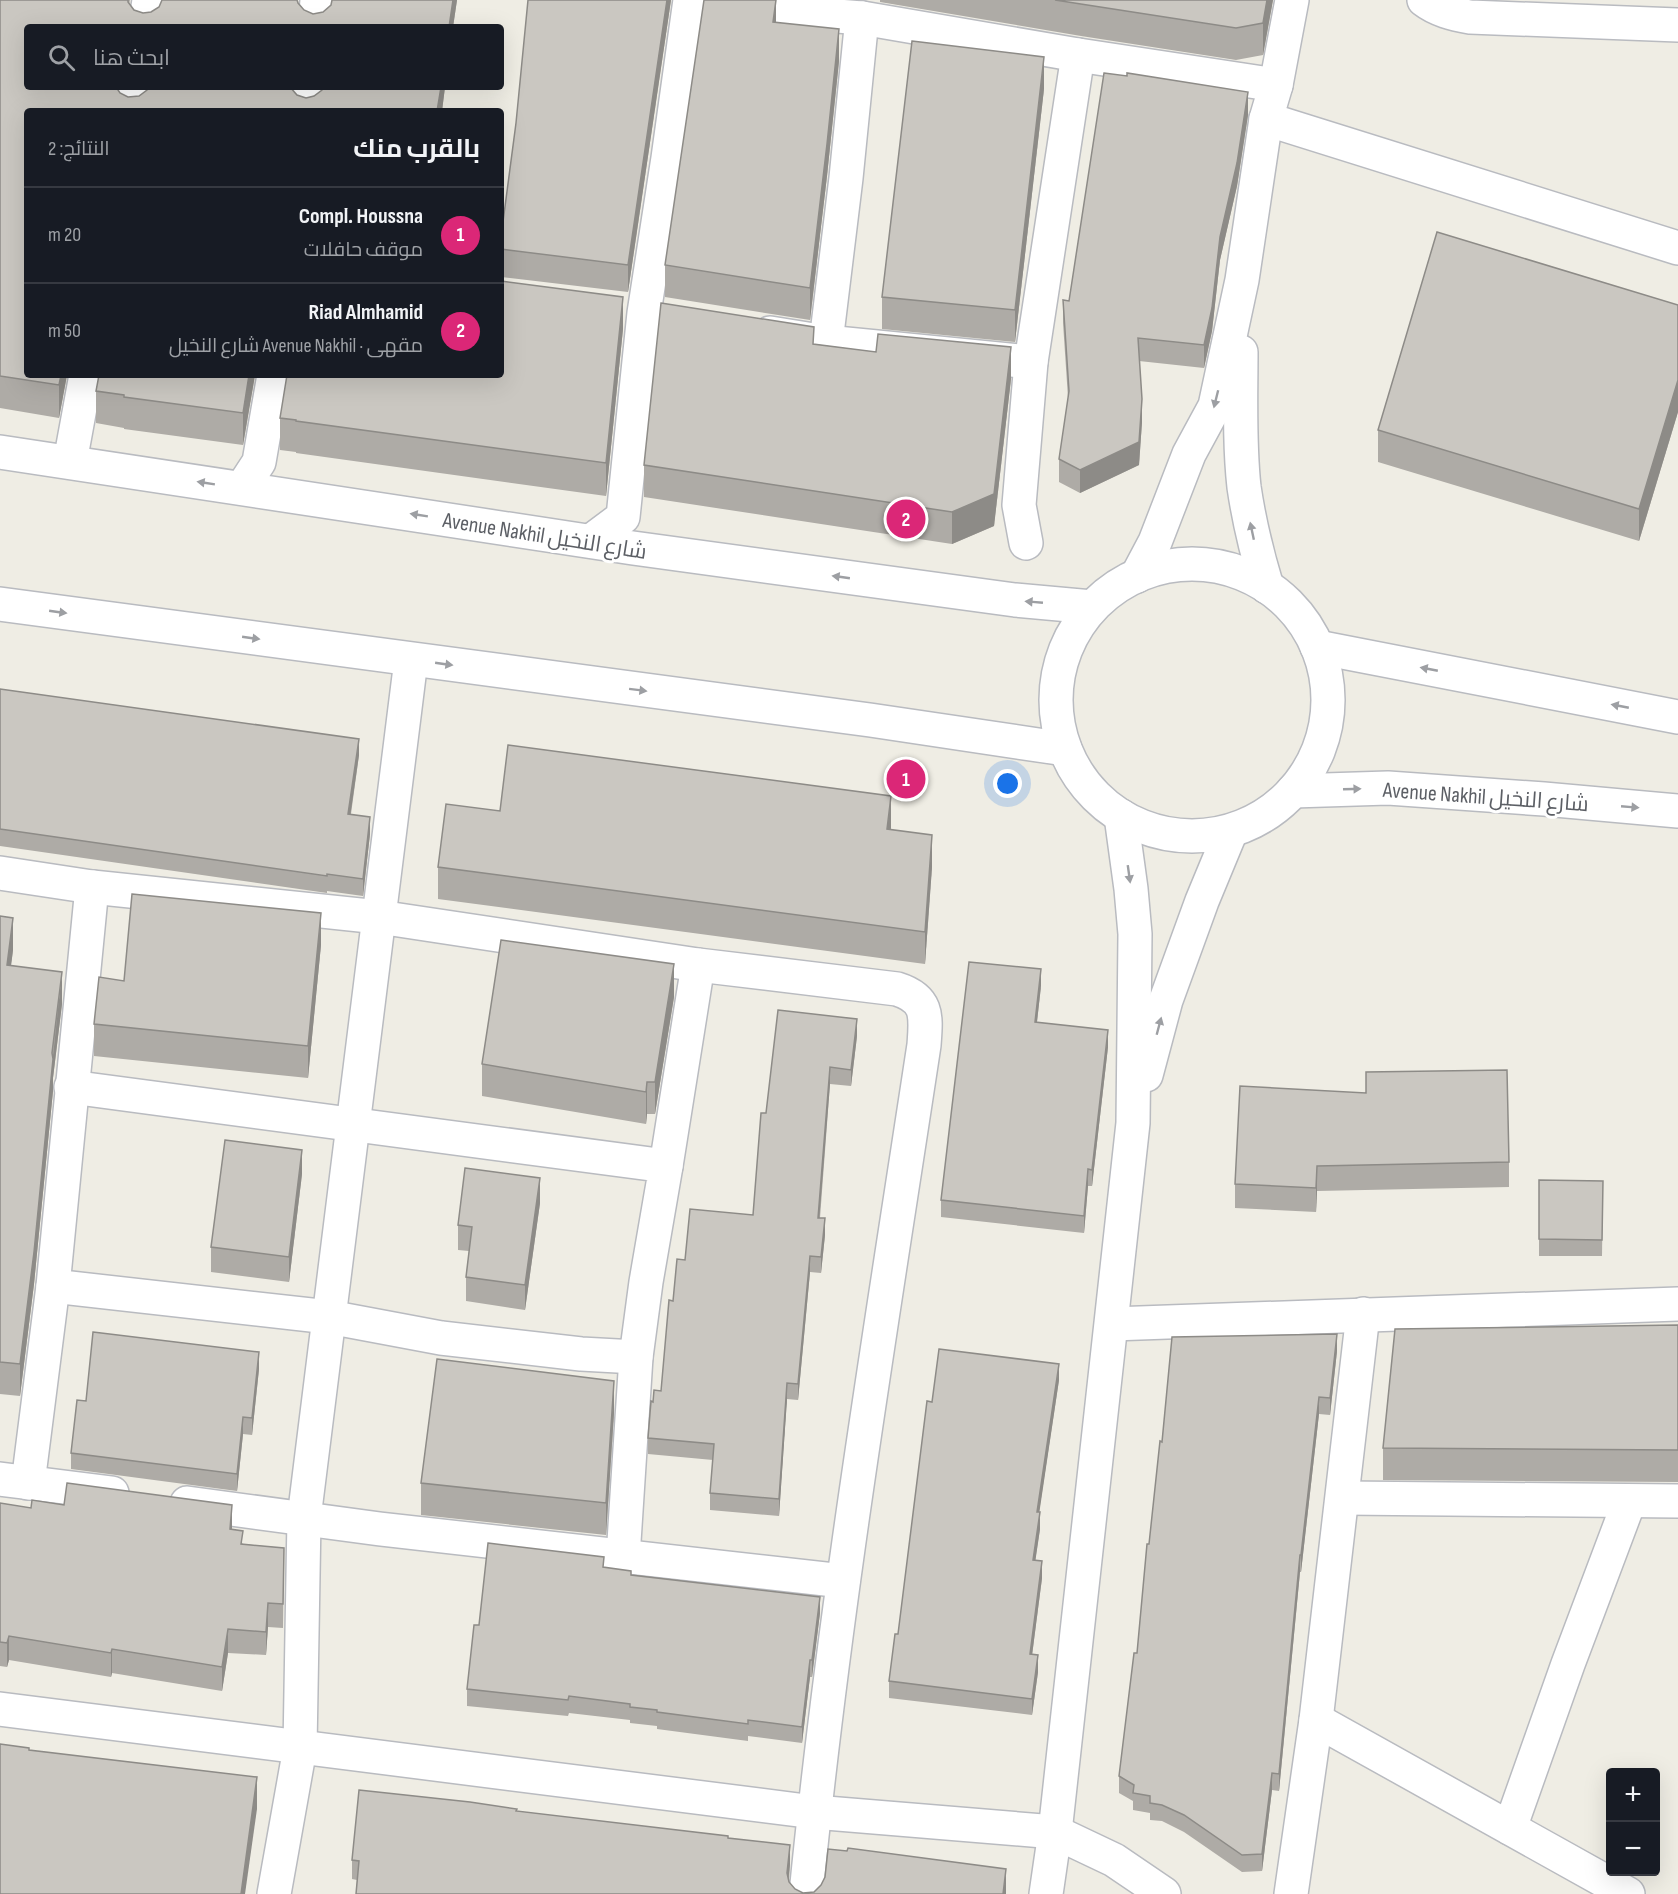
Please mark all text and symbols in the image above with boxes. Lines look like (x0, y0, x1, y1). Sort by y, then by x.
search box (24, 24, 504, 90)
icon: search (45, 41, 78, 74)
text: ابحث هنا (93, 45, 170, 72)
text: بالقرب منك (353, 134, 480, 165)
text: النتائج: 2 (48, 137, 110, 161)
text: Compl. Houssna (299, 203, 423, 230)
text: 20 m (48, 223, 81, 247)
text: 1 (457, 223, 464, 247)
text: موقف حافلات (304, 238, 423, 262)
text: Riad Almhamid (309, 299, 423, 326)
text: 50 m (48, 319, 81, 343)
text: 2 (456, 319, 465, 343)
text: مقهى · Avenue Nakhil شارع النخيل (169, 334, 423, 358)
one-way arrow (1211, 390, 1221, 408)
one-way arrow (196, 478, 215, 487)
pin: 2 (886, 496, 926, 542)
street label: Avenue Nakhil شارع النخيل (440, 507, 649, 566)
one-way arrow (409, 511, 428, 520)
one-way arrow (1247, 521, 1256, 540)
one-way arrow (831, 572, 850, 581)
one-way arrow (1024, 597, 1043, 607)
one-way arrow (49, 607, 68, 616)
one-way arrow (242, 633, 261, 642)
one-way arrow (435, 659, 454, 669)
one-way arrow (1419, 664, 1438, 673)
one-way arrow (628, 685, 647, 694)
one-way arrow (1611, 701, 1630, 710)
pin: 1 (886, 756, 926, 802)
your location (993, 769, 1022, 798)
street label: Avenue Nakhil شارع النخيل (1381, 777, 1590, 818)
one-way arrow (1342, 785, 1361, 794)
one-way arrow (1621, 802, 1640, 812)
one-way arrow (1125, 865, 1134, 884)
one-way arrow (1155, 1017, 1165, 1035)
map controls (1606, 1768, 1660, 1876)
button: + (1606, 1768, 1660, 1822)
button: − (1606, 1822, 1660, 1876)

